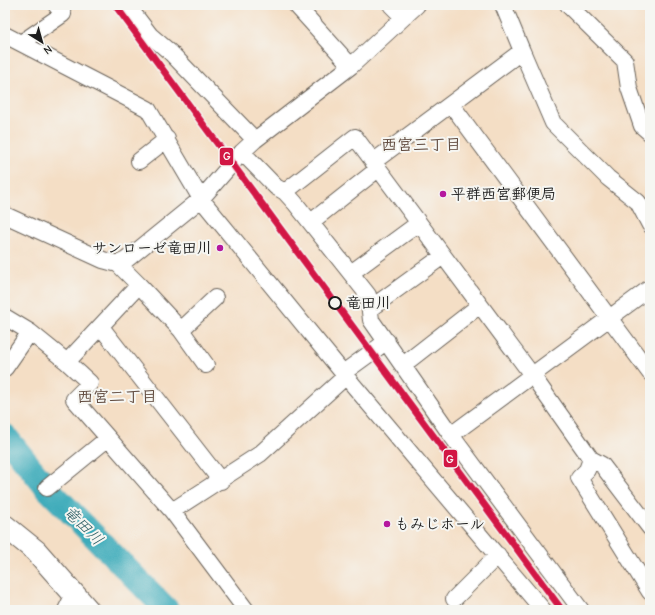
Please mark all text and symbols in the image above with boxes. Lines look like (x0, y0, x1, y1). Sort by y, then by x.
north arrow (22, 22, 62, 62)
text: N (41, 42, 54, 57)
district label: 西宮三丁目 (381, 136, 461, 154)
line badge: G (219, 147, 234, 166)
text: G (223, 150, 231, 163)
place label: 平群西宮郵便局 (451, 185, 556, 203)
marker: 平群西宮郵便局 (438, 189, 448, 199)
place label: サンローゼ竜田川 (92, 239, 212, 257)
marker: サンローゼ竜田川 (215, 243, 225, 253)
place label: 竜田川 (346, 294, 391, 312)
marker: 竜田川 (328, 296, 342, 310)
district label: 西宮二丁目 (77, 388, 157, 406)
line badge: G (443, 449, 458, 468)
text: G (446, 453, 454, 466)
water label: 竜田川 (60, 502, 107, 549)
place label: もみじホール (395, 515, 484, 533)
marker: もみじホール (382, 519, 392, 529)

